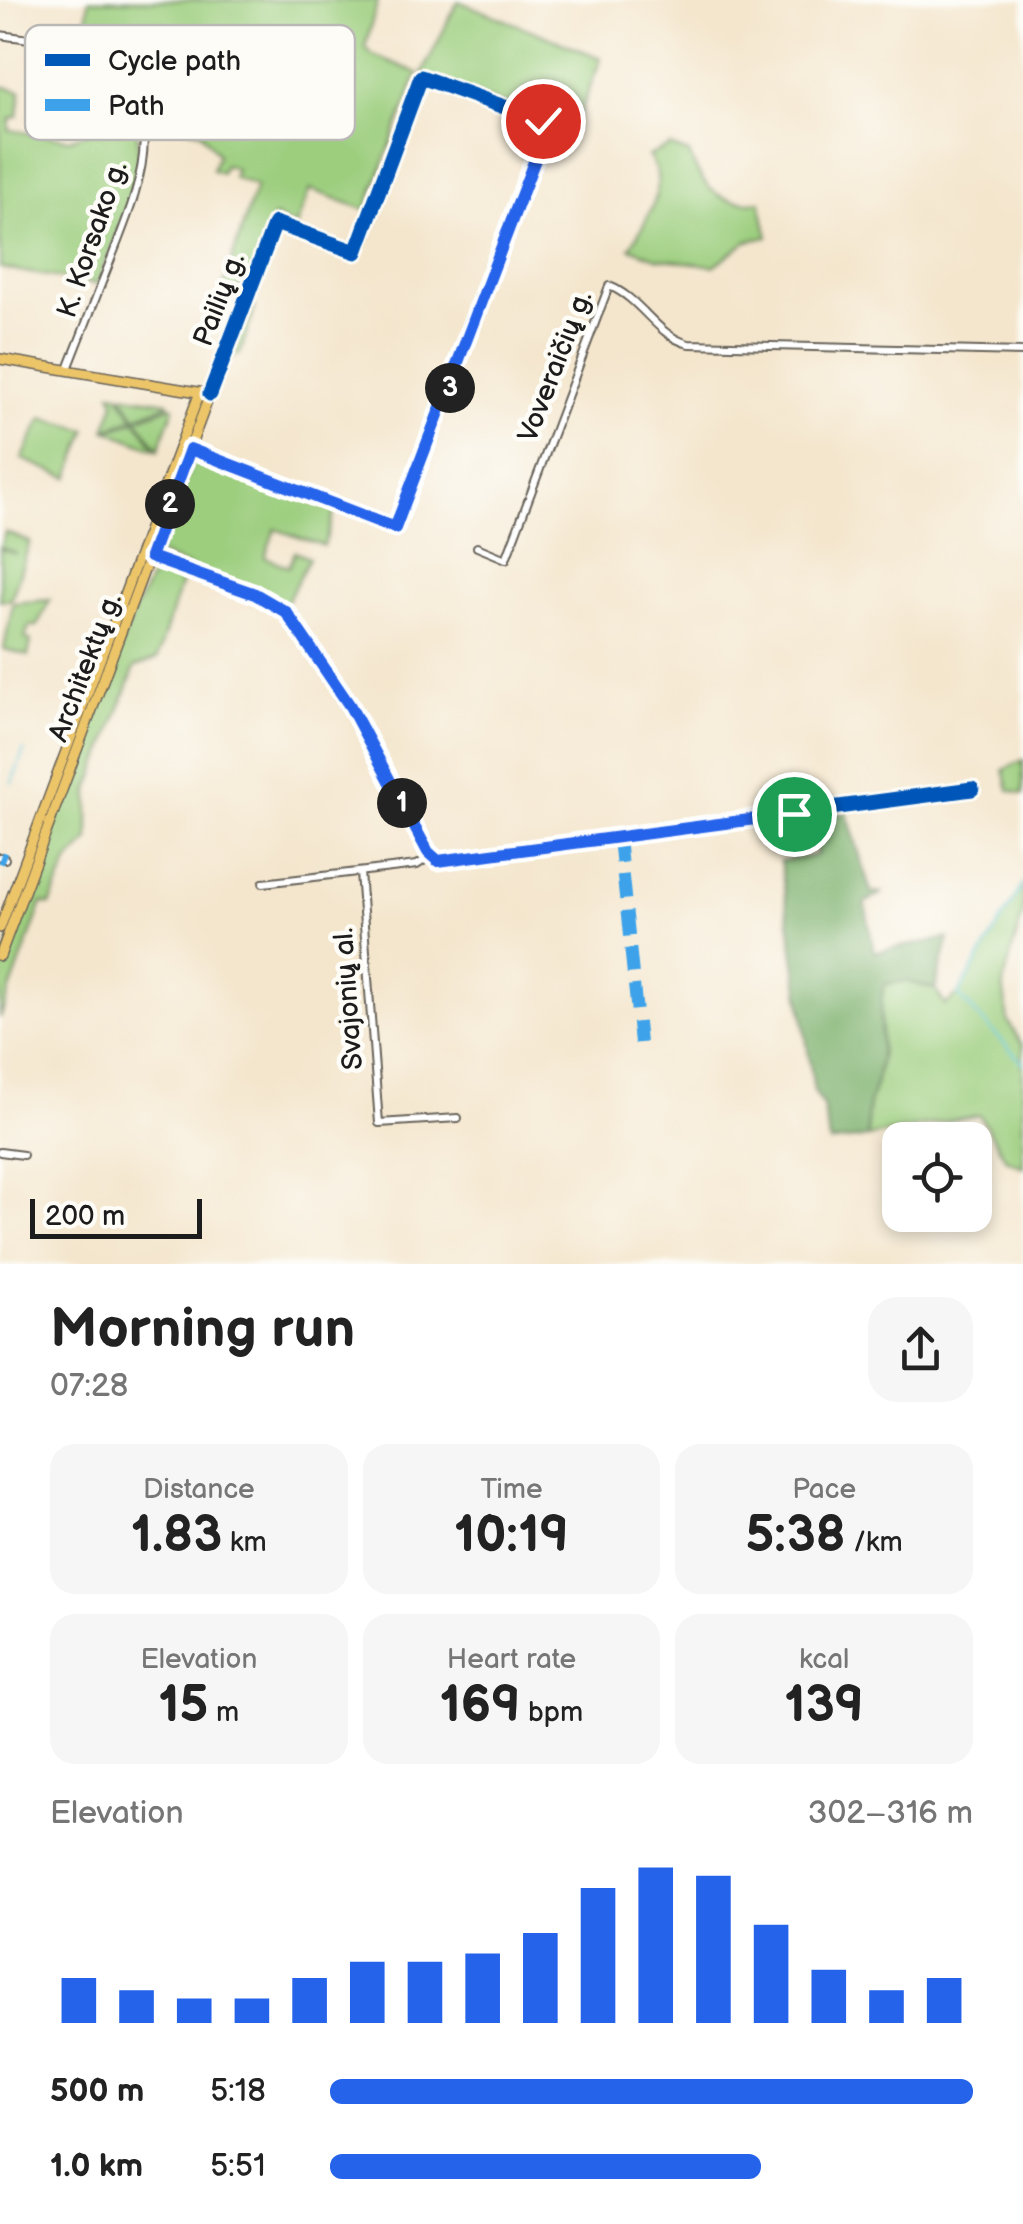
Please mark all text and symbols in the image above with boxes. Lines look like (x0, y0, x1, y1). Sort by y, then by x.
legend (25, 25, 355, 140)
text: Cycle path (108, 45, 241, 78)
pin (501, 79, 586, 164)
text: Path (108, 90, 164, 123)
icon: check (516, 94, 571, 149)
street label: K. Korsako g. (50, 157, 135, 322)
street label: Pailių g. (187, 248, 252, 351)
street label: Voveraičių g. (511, 286, 599, 447)
pin: 3 (425, 363, 475, 413)
text: 3 (442, 371, 458, 404)
pin: 2 (145, 479, 195, 529)
text: 2 (162, 487, 178, 520)
street label: Architektų g. (42, 589, 129, 746)
pin (752, 772, 837, 857)
pin: 1 (377, 778, 427, 828)
text: 1 (396, 786, 408, 819)
icon: arrive (767, 787, 822, 842)
street label: Svajonių al. (327, 927, 370, 1071)
map controls (882, 1122, 992, 1232)
button: locate (882, 1122, 992, 1232)
scale bar (30, 1194, 202, 1238)
text: 200 m (45, 1200, 125, 1233)
text: Morning run (50, 1296, 355, 1363)
button: share (868, 1297, 973, 1402)
text: 07:28 (50, 1367, 129, 1406)
text: Distance (143, 1473, 255, 1506)
text: Time (480, 1473, 543, 1506)
text: Pace (792, 1473, 856, 1506)
text: 1.83 (131, 1506, 222, 1566)
text: 10:19 (454, 1506, 569, 1566)
text: 5:38 (746, 1506, 846, 1566)
text: km (222, 1526, 267, 1559)
text: /km (846, 1526, 903, 1559)
text: Elevation (140, 1643, 257, 1676)
text: Heart rate (447, 1643, 576, 1676)
text: kcal (799, 1643, 849, 1676)
text: 15 (159, 1676, 208, 1736)
text: 169 (440, 1676, 520, 1736)
text: 139 (784, 1676, 864, 1736)
text: m (208, 1696, 239, 1729)
text: bpm (520, 1696, 583, 1729)
text: Elevation (50, 1794, 183, 1833)
text: 302–316 m (808, 1794, 973, 1833)
text: 500 m (50, 2072, 144, 2111)
text: 5:18 (210, 2072, 266, 2111)
text: 1.0 km (50, 2147, 143, 2186)
text: 5:51 (210, 2147, 266, 2186)

